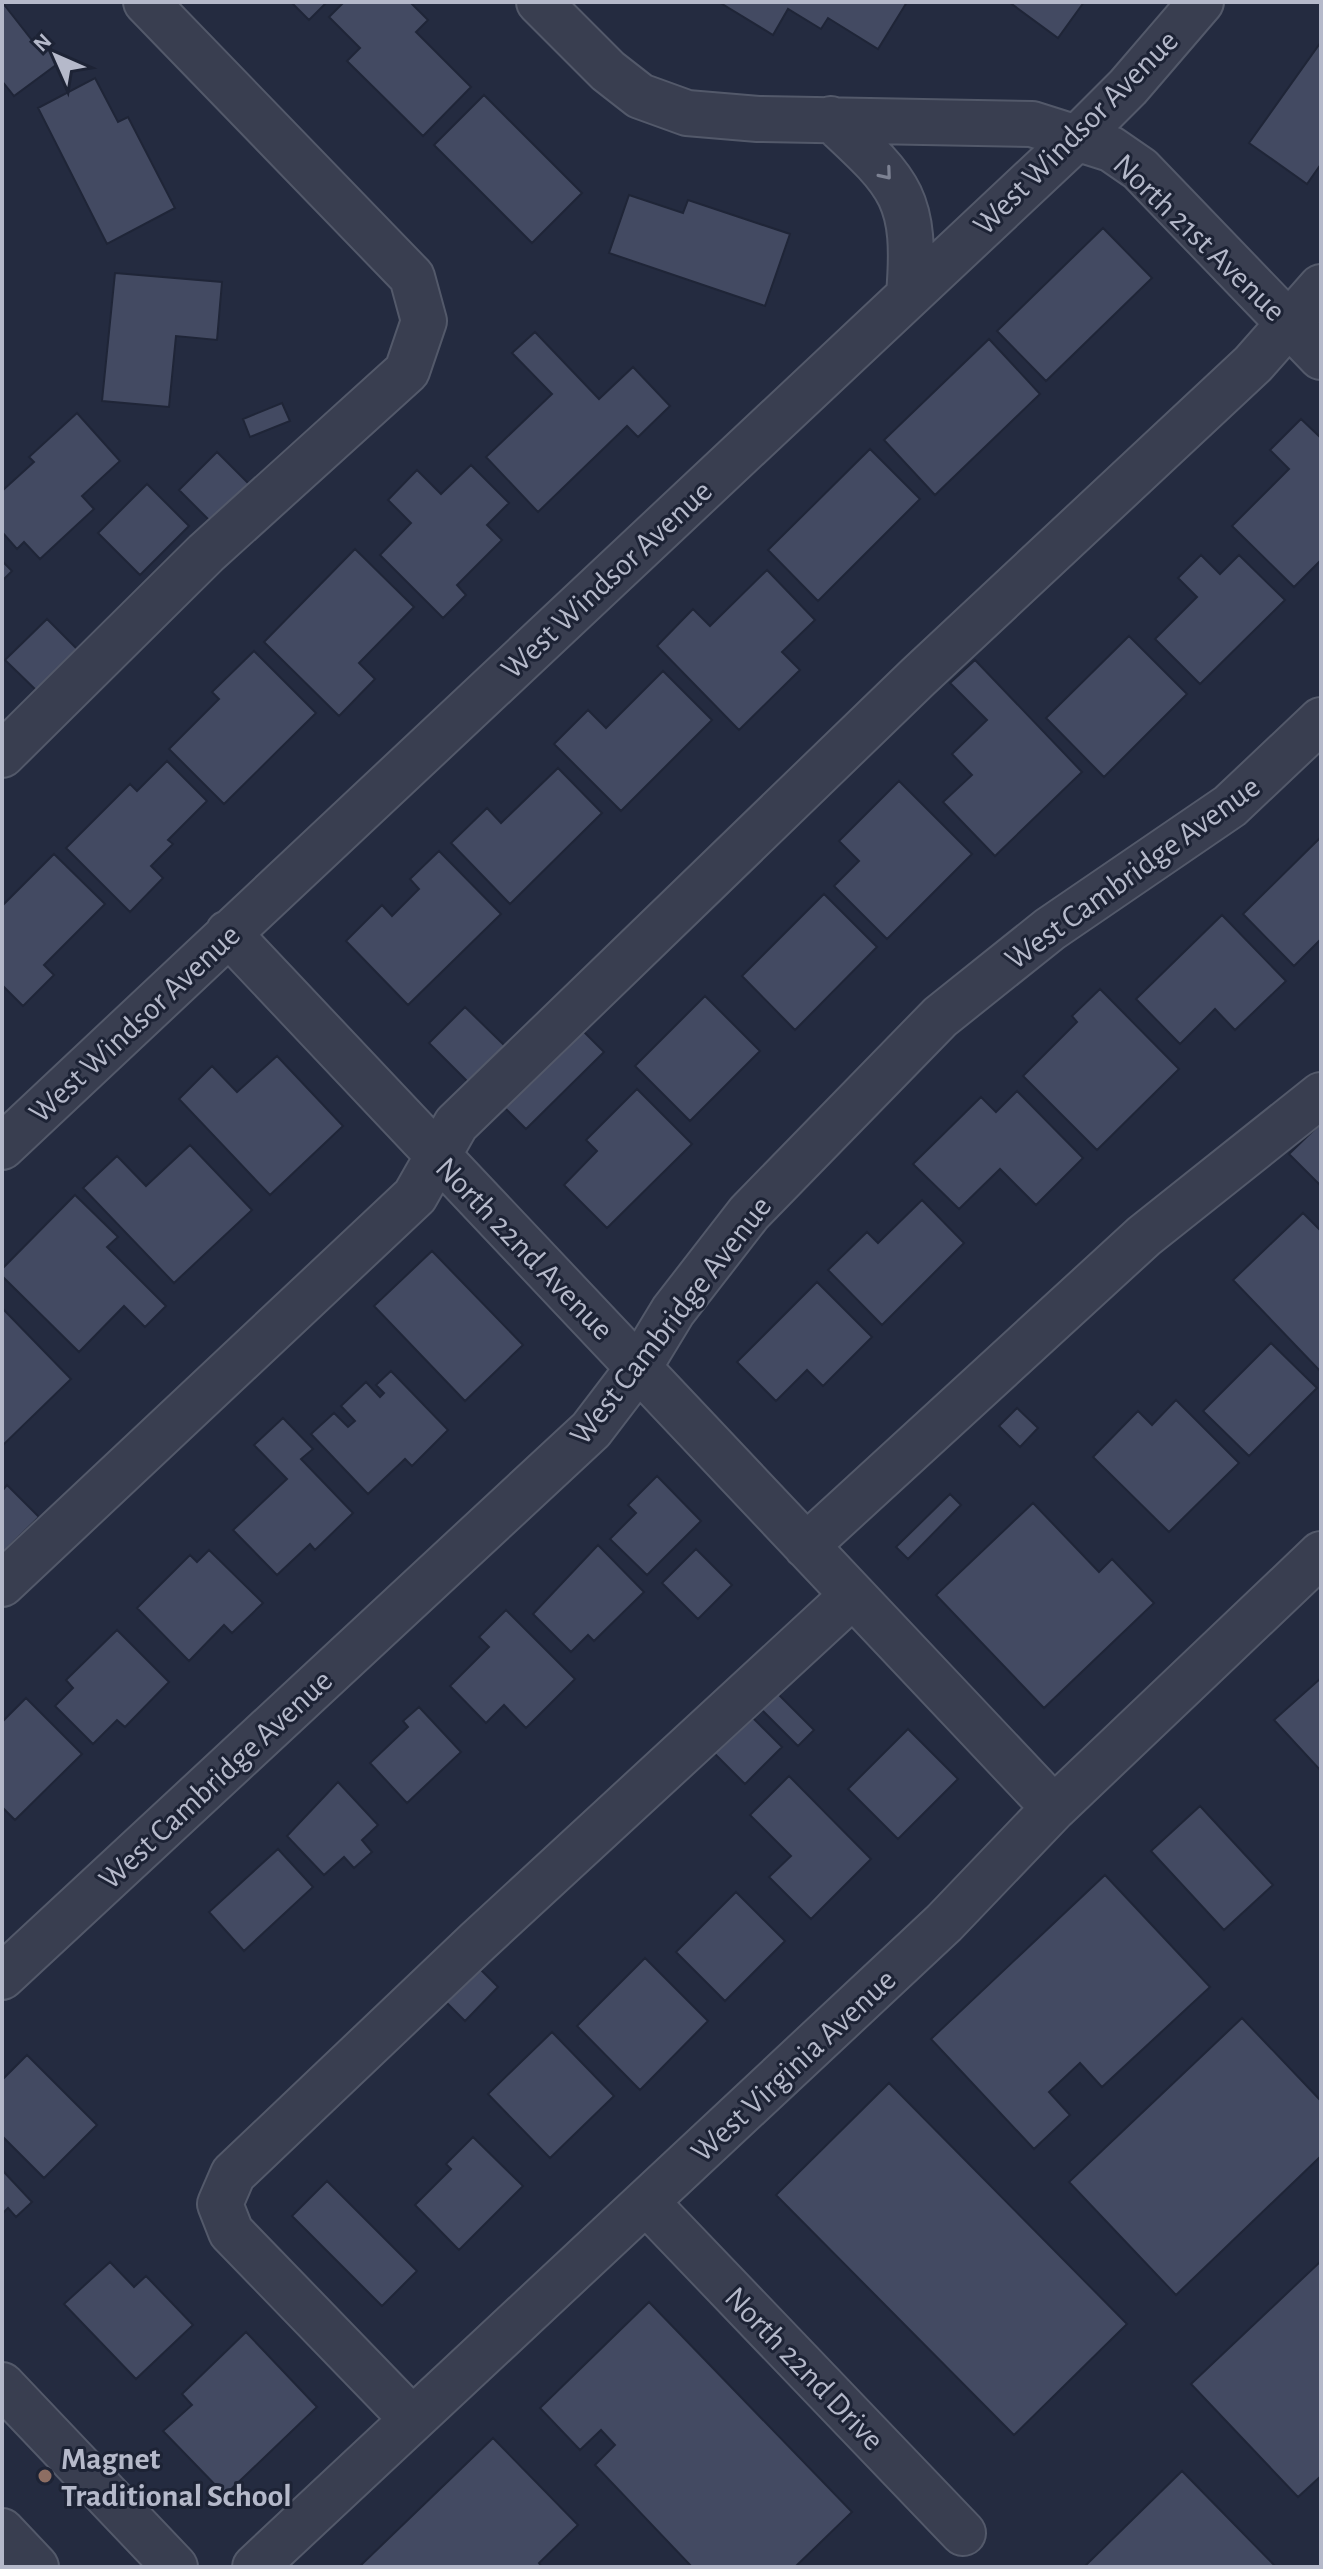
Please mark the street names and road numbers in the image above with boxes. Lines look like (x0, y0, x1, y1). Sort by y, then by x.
street label: West Windsor Avenue (967, 24, 1184, 241)
street label: North 21st Avenue (1107, 148, 1291, 327)
street label: West Windsor Avenue (495, 474, 718, 685)
street label: West Cambridge Avenue (1000, 770, 1266, 976)
street label: West Windsor Avenue (23, 918, 246, 1129)
street label: North 22nd Avenue (429, 1151, 619, 1346)
street label: West Cambridge Avenue (564, 1190, 777, 1451)
street label: West Cambridge Avenue (93, 1664, 338, 1896)
street label: West Virginia Avenue (685, 1963, 902, 2168)
street label: North 22nd Drive (719, 2281, 890, 2456)

